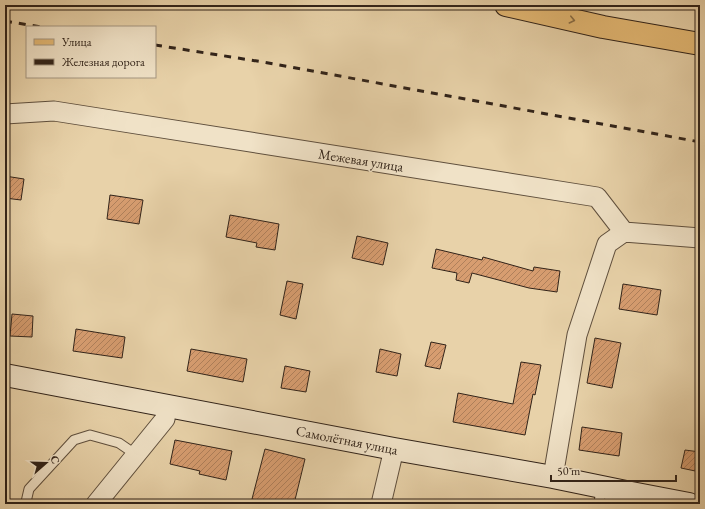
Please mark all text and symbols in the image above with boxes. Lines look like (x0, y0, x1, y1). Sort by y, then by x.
one-way arrow (568, 16, 575, 24)
legend (26, 26, 156, 78)
text: Улица (61, 34, 92, 50)
text: Железная дорога (61, 54, 145, 70)
street label: Межевая улица (317, 144, 405, 176)
street label: Самолётная улица (295, 421, 400, 459)
north arrow (26, 443, 66, 483)
text: С (47, 454, 63, 466)
scale bar (551, 457, 676, 483)
text: 50 m (557, 463, 581, 479)

